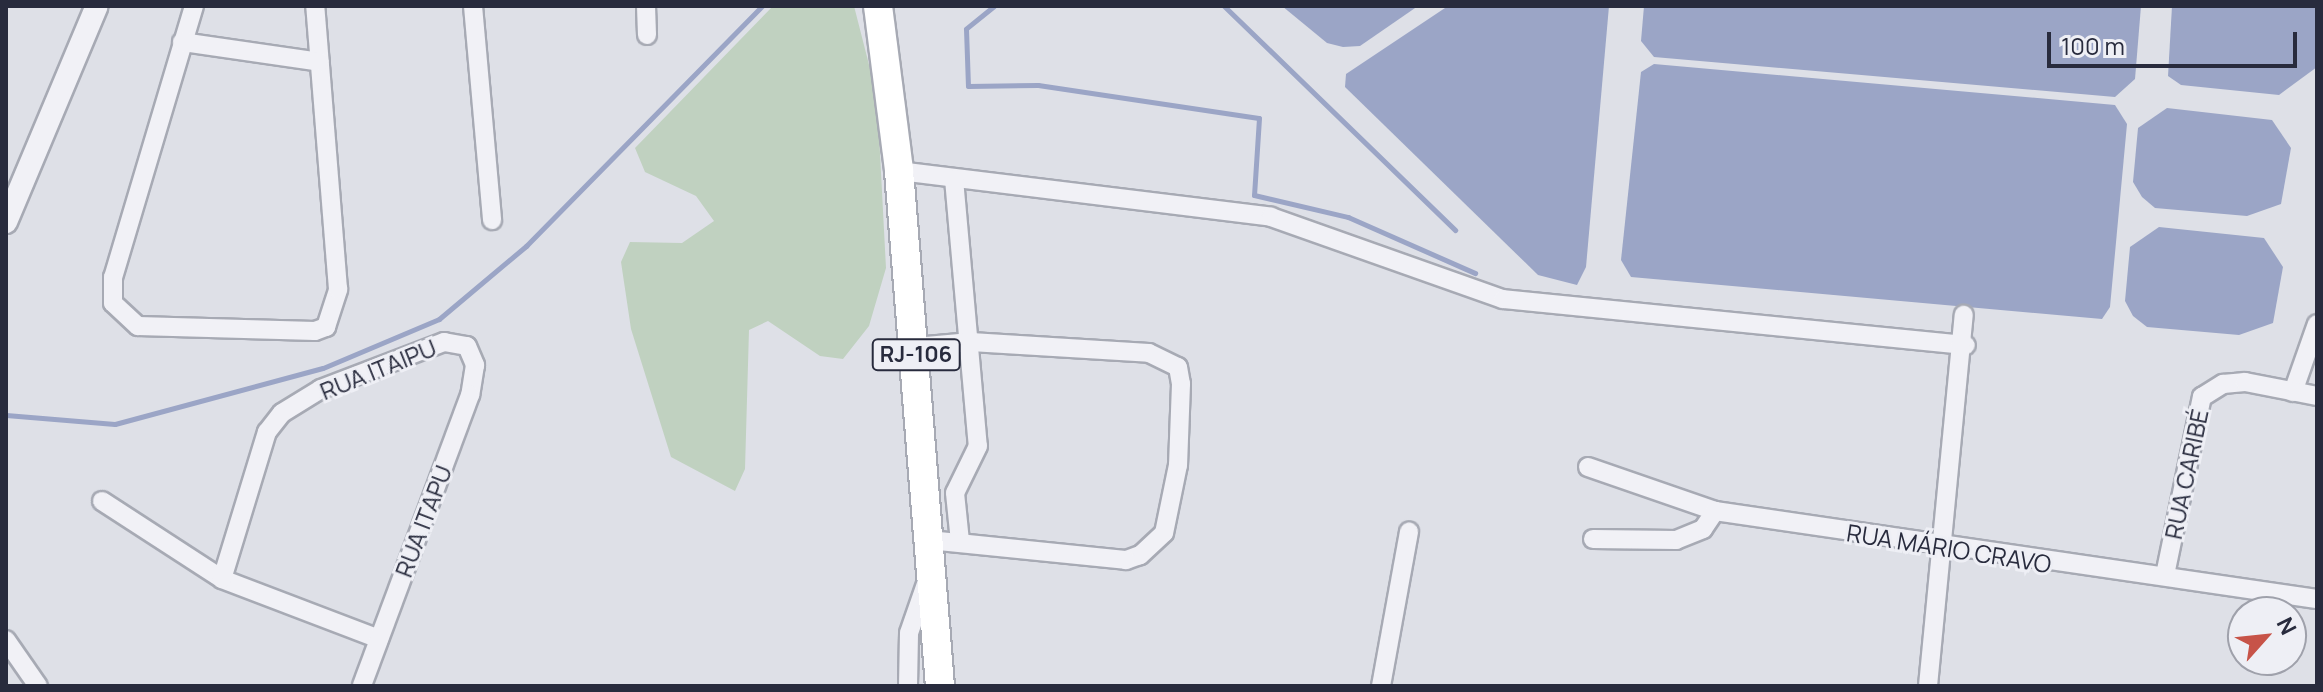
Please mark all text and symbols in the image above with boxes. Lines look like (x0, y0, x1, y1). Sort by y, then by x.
scale bar (2051, 16, 2301, 66)
text: 100 m (2061, 29, 2125, 62)
street label: RUA ITAIPU (316, 333, 440, 405)
road number: RJ-106 (870, 337, 962, 373)
street label: RUA CARIBÉ (2158, 406, 2214, 542)
street label: RUA ITAPU (389, 461, 457, 581)
street label: RUA MÁRIO CRAVO (1845, 518, 2053, 578)
north arrow (2227, 596, 2307, 676)
text: N (2270, 612, 2304, 640)

